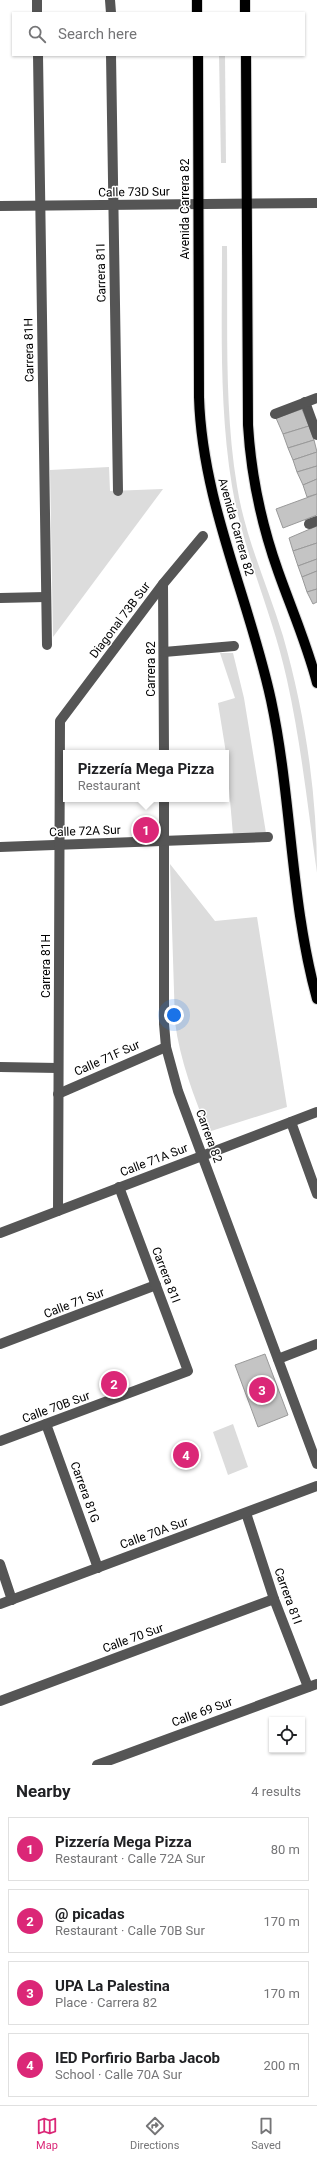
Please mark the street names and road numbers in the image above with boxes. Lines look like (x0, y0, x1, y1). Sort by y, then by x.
street label: Avenida Carrera 82 (178, 158, 192, 260)
street label: Calle 73D Sur (98, 184, 170, 200)
street label: Carrera 81I (93, 243, 109, 303)
street label: Carrera 81H (21, 318, 37, 382)
street label: Avenida Carrera 82 (215, 477, 257, 578)
street label: Diagonal 73B Sur (87, 579, 153, 661)
street label: Carrera 82 (144, 641, 158, 697)
street label: Calle 72A Sur (49, 823, 121, 839)
street label: Carrera 81H (39, 934, 53, 998)
street label: Calle 71F Sur (72, 1037, 142, 1079)
street label: Carrera 82 (193, 1108, 225, 1165)
street label: Calle 71A Sur (118, 1141, 190, 1179)
street label: Carrera 81I (149, 1245, 183, 1305)
street label: Calle 71 Sur (42, 1285, 106, 1321)
street label: Calle 70B Sur (20, 1388, 92, 1426)
street label: Carrera 81G (68, 1460, 102, 1524)
street label: Calle 70A Sur (118, 1514, 190, 1552)
street label: Carrera 81I (271, 1566, 305, 1626)
street label: Calle 70 Sur (101, 1621, 165, 1655)
street label: Calle 69 Sur (170, 1695, 234, 1729)

